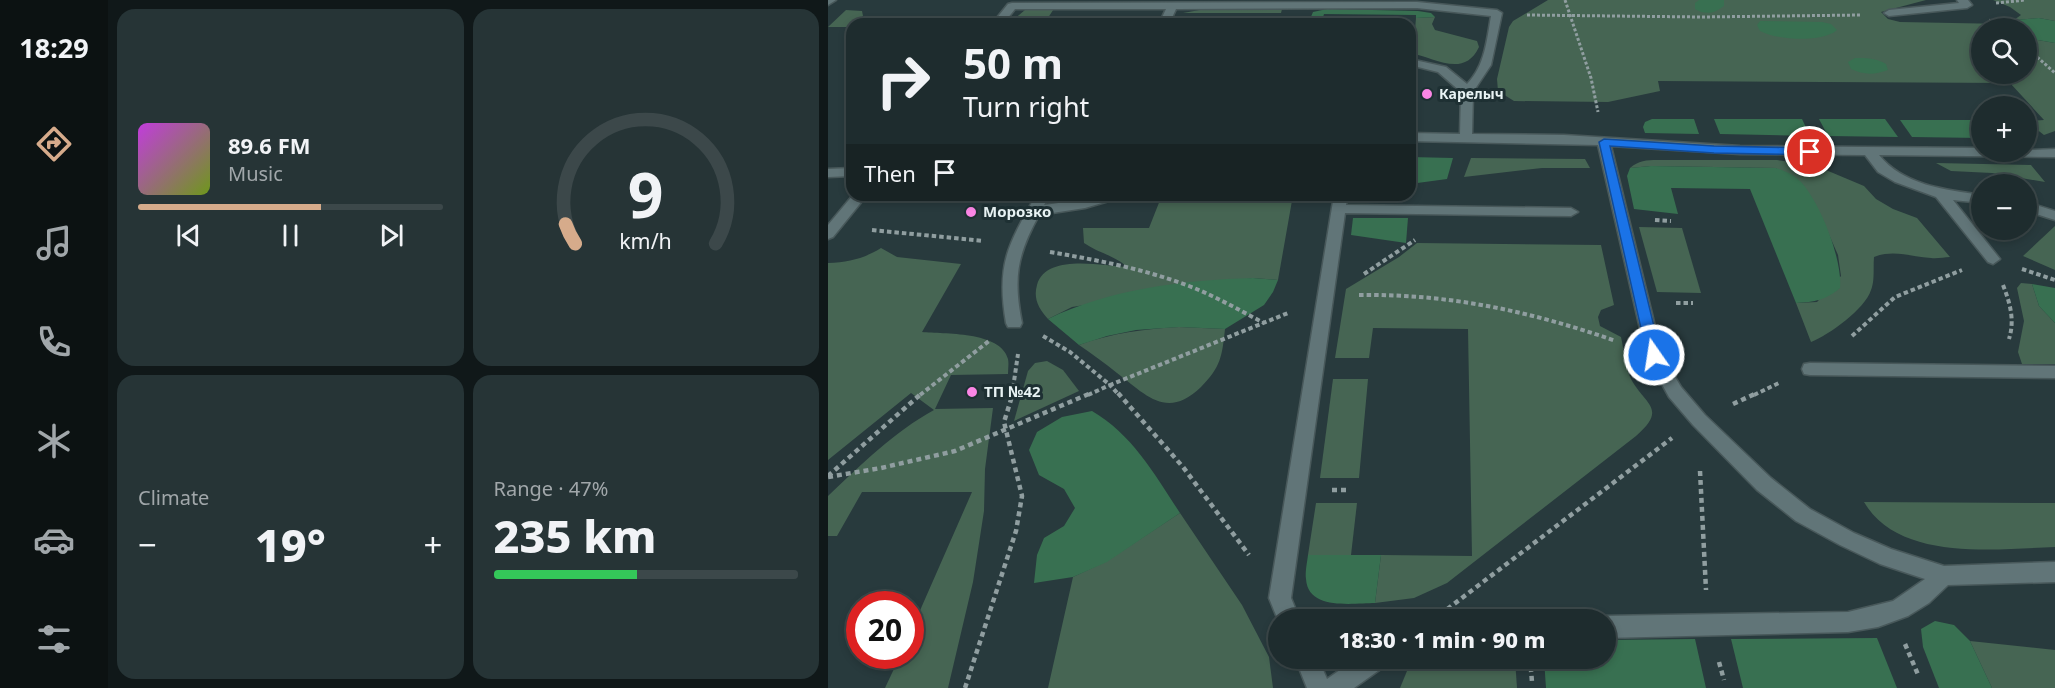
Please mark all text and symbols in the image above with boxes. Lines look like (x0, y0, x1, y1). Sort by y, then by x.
map controls (1971, 18, 2037, 240)
button: search (1971, 18, 2037, 84)
text: 18:29 (19, 29, 89, 66)
text: 50 m (963, 34, 1063, 91)
icon: right (864, 42, 942, 120)
place label: Карелыч (1439, 84, 1504, 103)
marker: Карелыч (1420, 87, 1434, 101)
text: Turn right (963, 88, 1089, 125)
button: + (1971, 96, 2037, 162)
icon: directions (33, 123, 75, 165)
pin (1784, 126, 1835, 177)
text: 89.6 FM (228, 130, 310, 160)
icon: arrive (1793, 135, 1826, 168)
text: 9 (628, 152, 664, 237)
icon: arrive (928, 156, 961, 189)
text: Then (864, 158, 916, 188)
text: Music (228, 160, 283, 187)
button: − (1971, 174, 2037, 240)
place label: Морозко (983, 201, 1051, 221)
marker: Морозко (964, 205, 978, 219)
icon: previous (172, 219, 205, 252)
icon: pause (274, 219, 307, 252)
icon: next (375, 219, 408, 252)
icon: music (33, 222, 75, 264)
text: km/h (619, 227, 672, 256)
icon: phone (33, 321, 75, 363)
position arrow (1622, 323, 1686, 387)
place label: ТП №42 (984, 381, 1041, 401)
marker: ТП №42 (965, 385, 979, 399)
icon: climate (33, 420, 75, 462)
text: Range · 47% (494, 475, 608, 502)
text: Climate (138, 484, 209, 511)
text: 235 km (494, 505, 656, 566)
text: 19° (255, 514, 326, 575)
icon: car (33, 519, 75, 561)
text: − (138, 522, 157, 567)
text: + (424, 522, 443, 567)
speed limit sign: 20 (846, 591, 924, 669)
icon: filters (33, 618, 75, 660)
text: 18:30 · 1 min · 90 m (1339, 624, 1545, 654)

